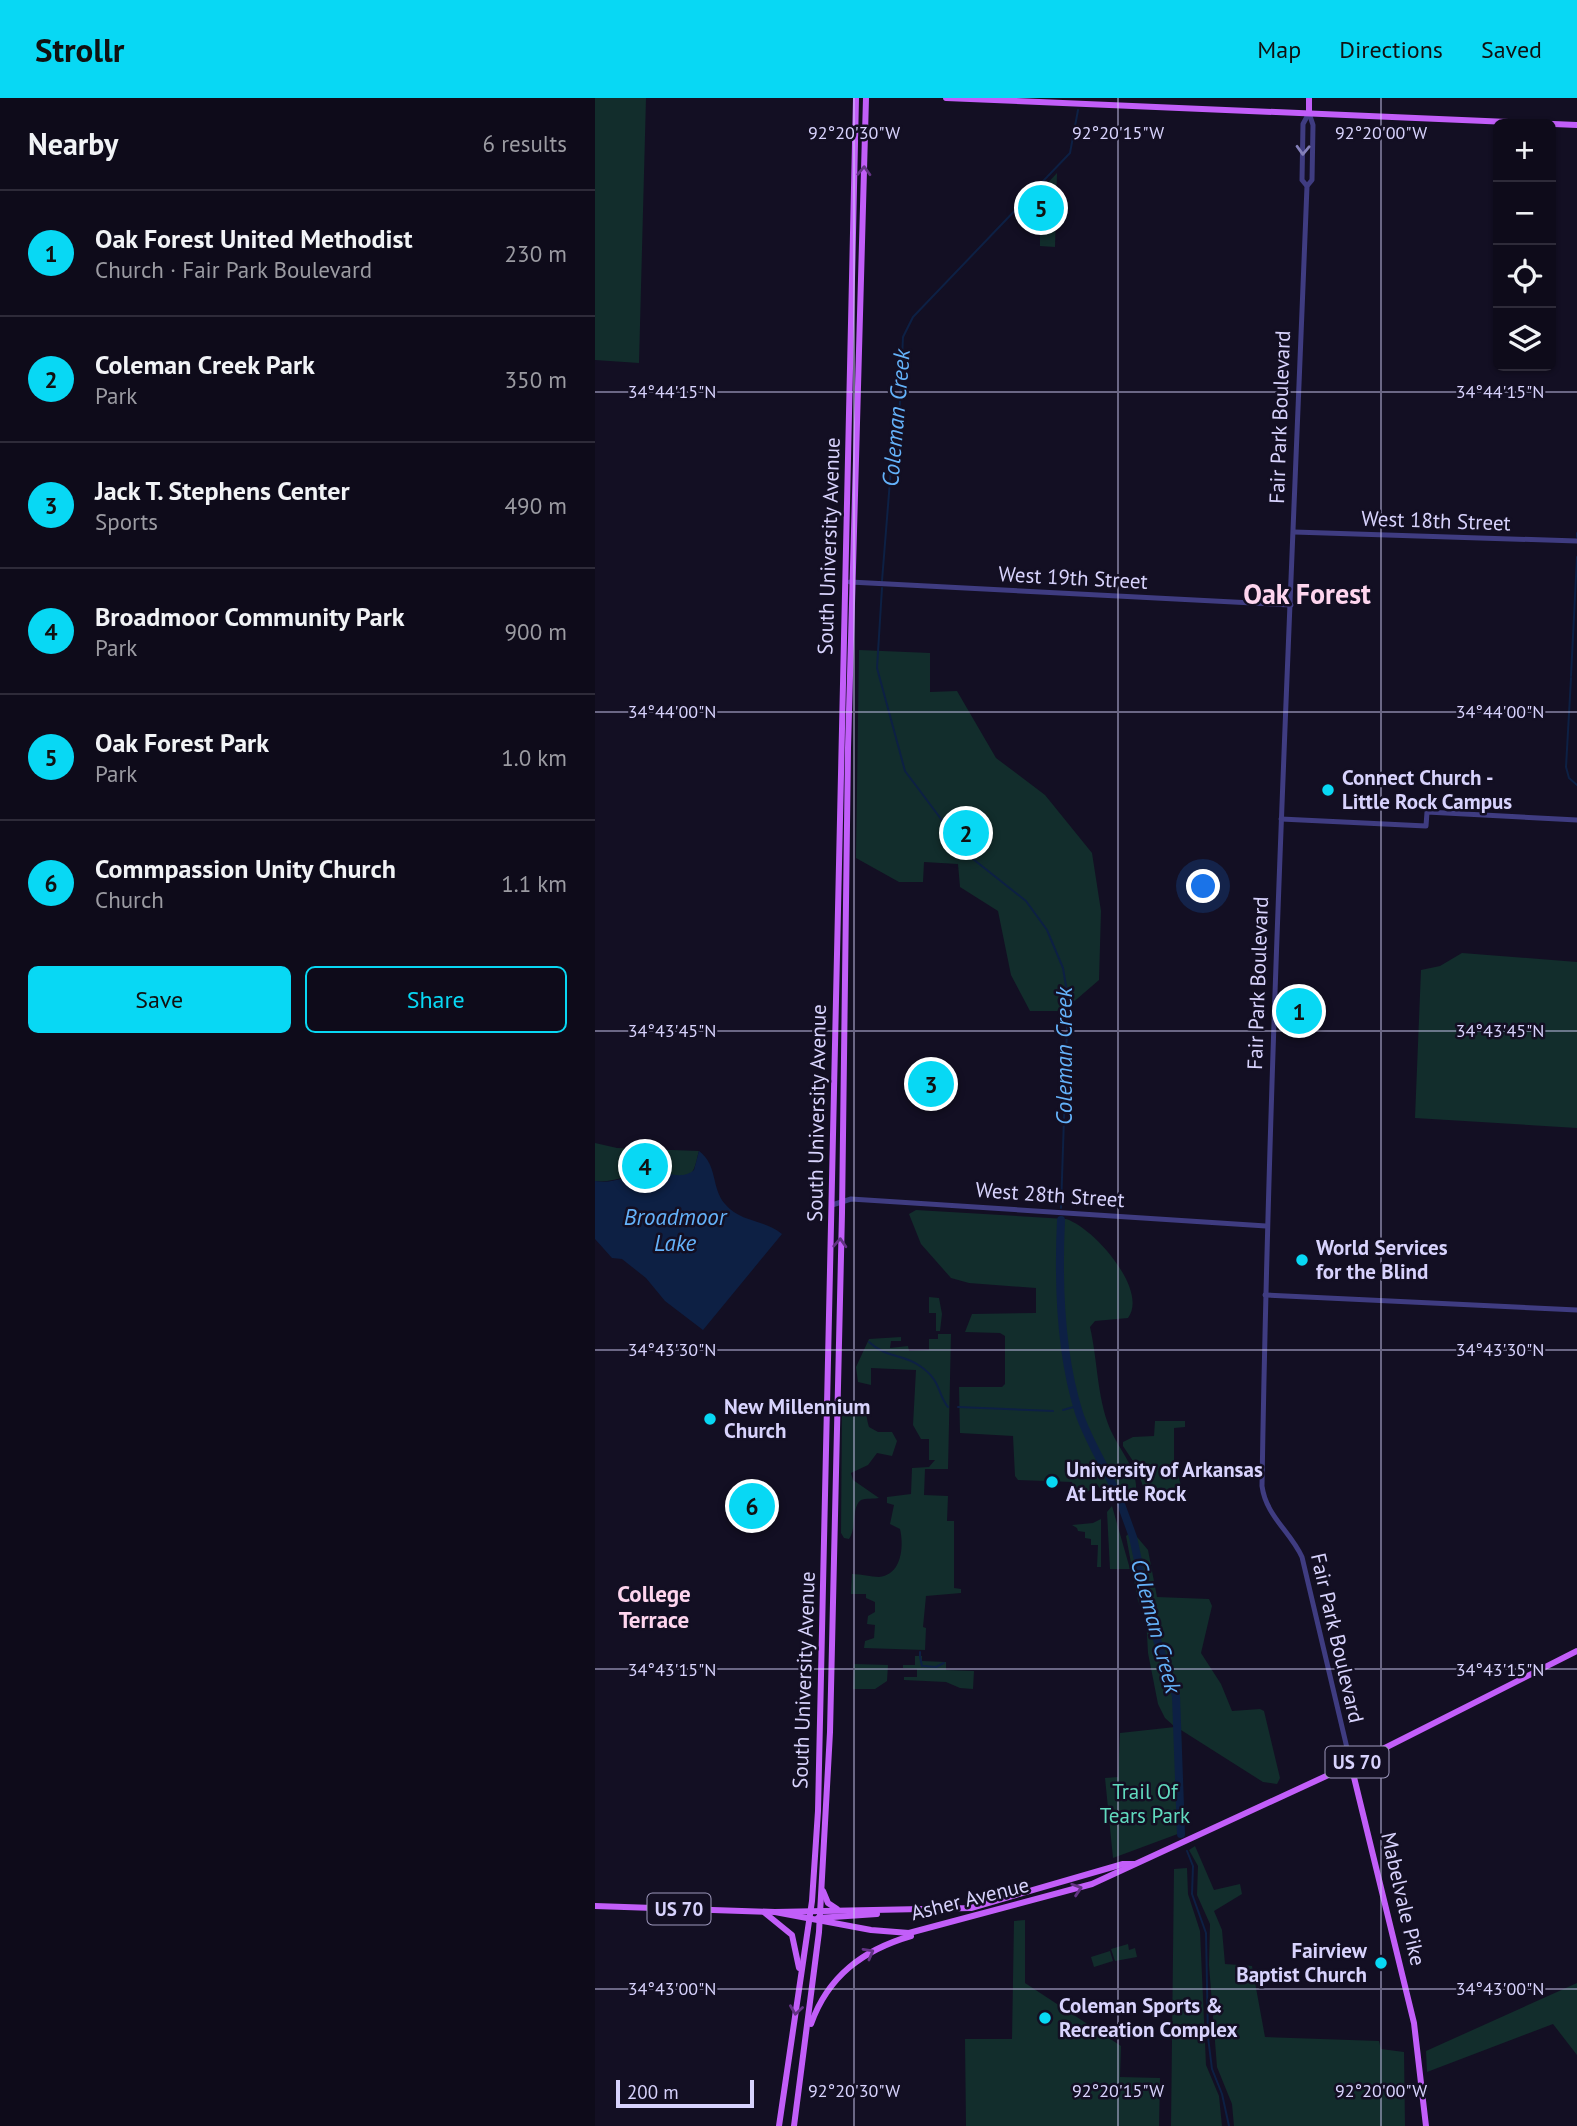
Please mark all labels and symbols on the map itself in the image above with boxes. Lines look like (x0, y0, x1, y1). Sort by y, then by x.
text: 92°20'30"W (808, 121, 900, 144)
text: 92°20'15"W (1072, 121, 1164, 144)
text: 92°20'00"W (1335, 121, 1427, 144)
one-way arrow (1295, 145, 1310, 156)
one-way arrow (856, 166, 871, 177)
pin: 5 (1018, 182, 1064, 234)
street label: Fair Park Boulevard (1263, 330, 1296, 504)
water label: Coleman Creek (875, 346, 916, 488)
text: 34°44'15"N (628, 380, 716, 403)
text: 34°44'15"N (1456, 380, 1544, 403)
street label: South University Avenue (811, 437, 846, 655)
street label: West 18th Street (1361, 504, 1511, 537)
street label: West 19th Street (998, 560, 1148, 595)
district label: Oak Forest (1243, 575, 1371, 612)
text: 34°44'00"N (628, 700, 716, 723)
text: 34°44'00"N (1456, 700, 1544, 723)
place label: Connect Church - Little Rock Campus (1342, 764, 1512, 815)
marker: Connect Church - Little Rock Campus (1320, 782, 1336, 798)
pin: 2 (943, 807, 989, 859)
your location (1186, 869, 1220, 903)
street label: Fair Park Boulevard (1241, 896, 1274, 1070)
water label: Coleman Creek (1049, 985, 1078, 1125)
pin: 1 (1276, 985, 1322, 1037)
street label: South University Avenue (801, 1004, 832, 1222)
text: 34°43'45"N (628, 1019, 716, 1042)
text: 34°43'45"N (1456, 1019, 1544, 1042)
pin: 3 (908, 1058, 954, 1110)
pin: 4 (622, 1140, 668, 1192)
street label: West 28th Street (975, 1176, 1126, 1213)
water label: Broadmoor Lake (624, 1202, 728, 1257)
place label: World Services for the Blind (1316, 1234, 1448, 1285)
one-way arrow (833, 1237, 848, 1248)
marker: World Services for the Blind (1294, 1252, 1310, 1268)
text: 34°43'30"N (628, 1338, 716, 1361)
text: 34°43'30"N (1456, 1338, 1544, 1361)
place label: New Millennium Church (724, 1393, 871, 1444)
marker: New Millennium Church (702, 1411, 718, 1427)
place label: University of Arkansas At Little Rock (1066, 1456, 1263, 1507)
marker: University of Arkansas At Little Rock (1044, 1474, 1060, 1490)
pin: 6 (729, 1480, 775, 1532)
street label: Fair Park Boulevard (1305, 1550, 1370, 1725)
water label: Coleman Creek (1125, 1556, 1189, 1698)
street label: South University Avenue (786, 1571, 821, 1789)
district label: College Terrace (617, 1579, 691, 1634)
text: 34°43'15"N (628, 1658, 716, 1681)
text: 34°43'15"N (1456, 1658, 1544, 1681)
road number: US 70 (1325, 1746, 1389, 1778)
park label: Trail Of Tears Park (1100, 1778, 1190, 1829)
street label: Mabelvale Pike (1375, 1830, 1432, 1968)
street label: Asher Avenue (908, 1871, 1032, 1926)
one-way arrow (1070, 1882, 1082, 1897)
road number: US 70 (647, 1894, 711, 1924)
place label: Fairview Baptist Church (1236, 1937, 1368, 1988)
one-way arrow (862, 1948, 874, 1961)
marker: Fairview Baptist Church (1373, 1955, 1389, 1971)
text: 34°43'00"N (628, 1977, 716, 2000)
text: 34°43'00"N (1456, 1977, 1544, 2000)
place label: Coleman Sports & Recreation Complex (1059, 1992, 1237, 2043)
one-way arrow (789, 2004, 804, 2016)
marker: Coleman Sports & Recreation Complex (1037, 2010, 1053, 2026)
scale bar (616, 2077, 754, 2109)
text: 92°20'30"W (808, 2079, 900, 2102)
text: 92°20'15"W (1072, 2079, 1164, 2102)
text: 92°20'00"W (1335, 2079, 1427, 2102)

